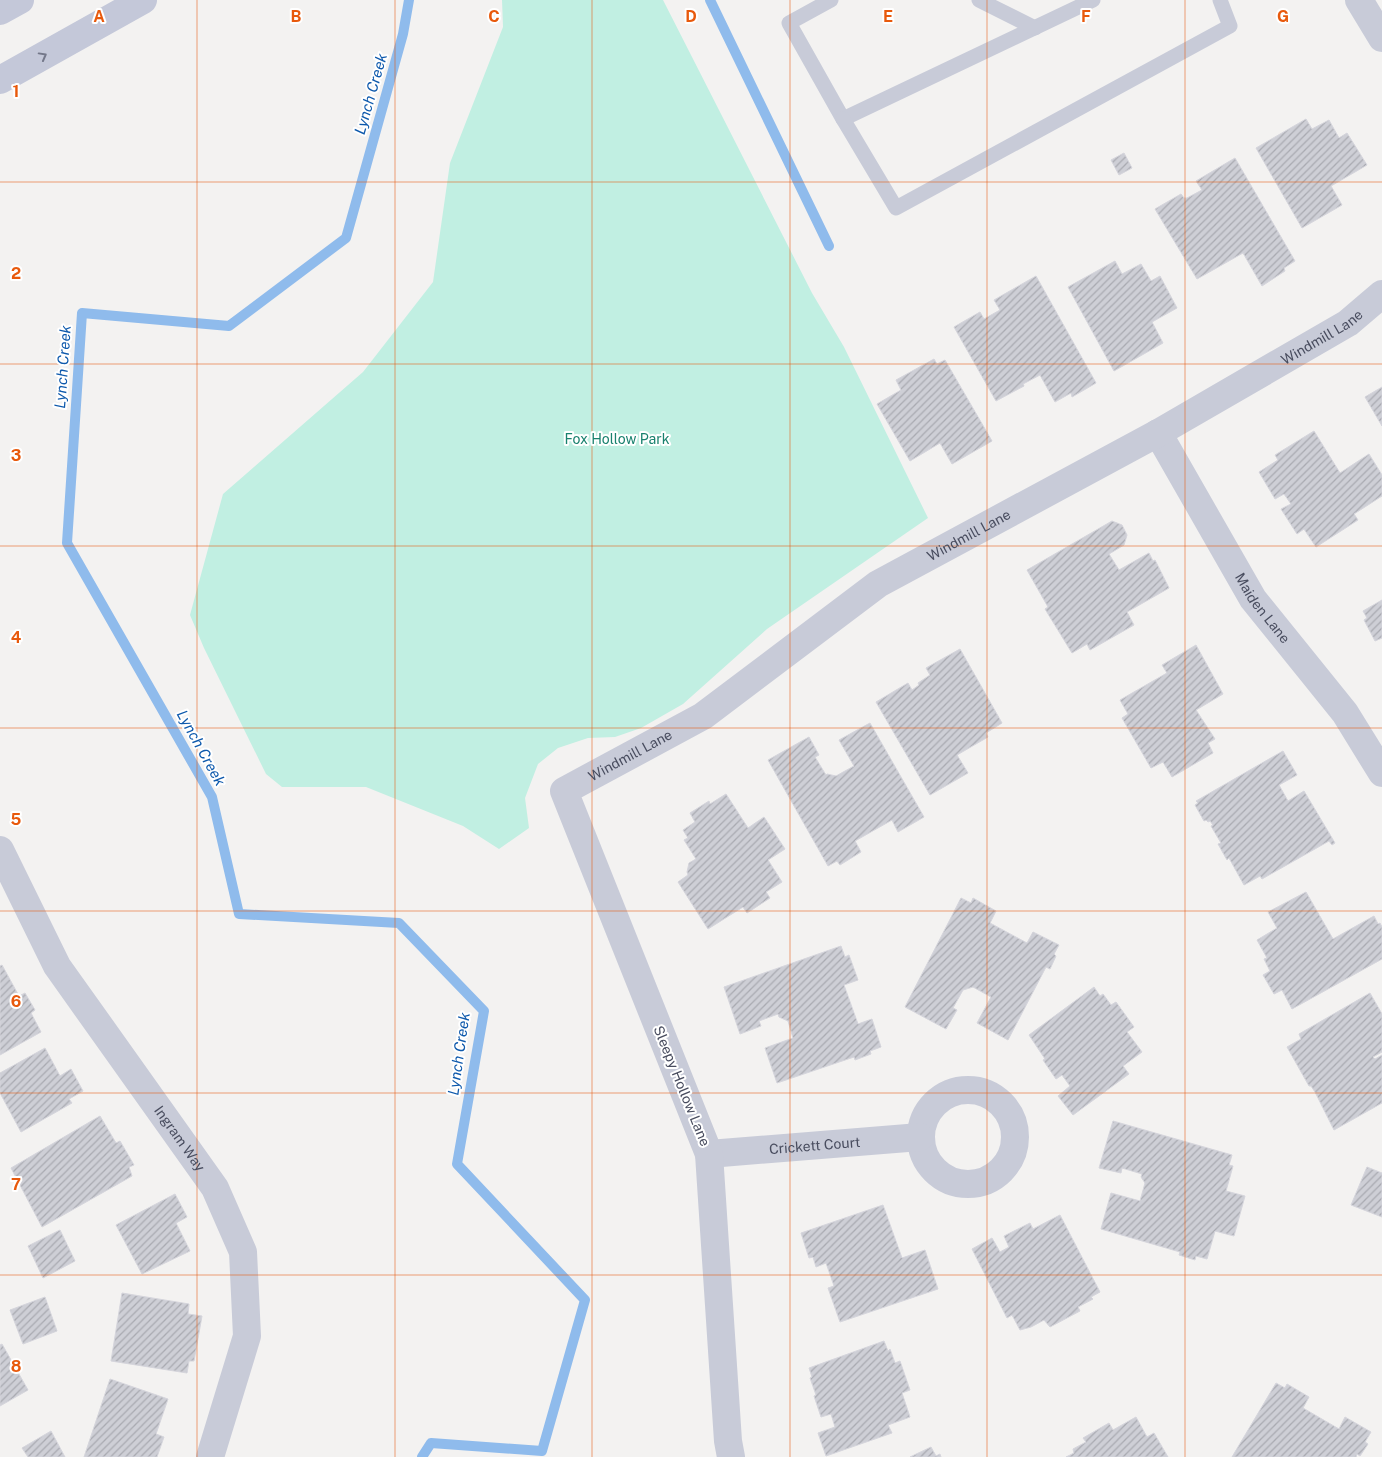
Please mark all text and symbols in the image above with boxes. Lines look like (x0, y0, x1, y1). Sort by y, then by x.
text: A (93, 7, 105, 26)
text: B (291, 7, 302, 26)
text: C (488, 7, 500, 26)
text: D (685, 7, 697, 26)
text: E (883, 7, 893, 26)
text: F (1081, 7, 1091, 26)
text: G (1277, 7, 1289, 26)
water label: Lynch Creek (351, 50, 390, 136)
one-way arrow (37, 53, 46, 63)
text: 1 (13, 82, 19, 101)
text: 2 (11, 264, 21, 283)
street label: Windmill Lane (1278, 306, 1366, 368)
water label: Lynch Creek (51, 324, 74, 409)
park label: Fox Hollow Park (564, 431, 670, 447)
text: 3 (11, 446, 21, 465)
street label: Windmill Lane (924, 506, 1013, 564)
street label: Maiden Lane (1232, 570, 1293, 646)
text: 4 (11, 628, 22, 647)
water label: Lynch Creek (174, 707, 230, 789)
street label: Windmill Lane (586, 726, 675, 784)
text: 5 (11, 810, 22, 829)
text: 6 (11, 992, 21, 1011)
water label: Lynch Creek (444, 1010, 473, 1097)
street label: Sleepy Hollow Lane (651, 1023, 713, 1149)
street label: Ingram Way (151, 1103, 209, 1175)
street label: Crickett Court (768, 1134, 861, 1157)
text: 7 (11, 1175, 21, 1194)
text: 8 (11, 1357, 22, 1376)

